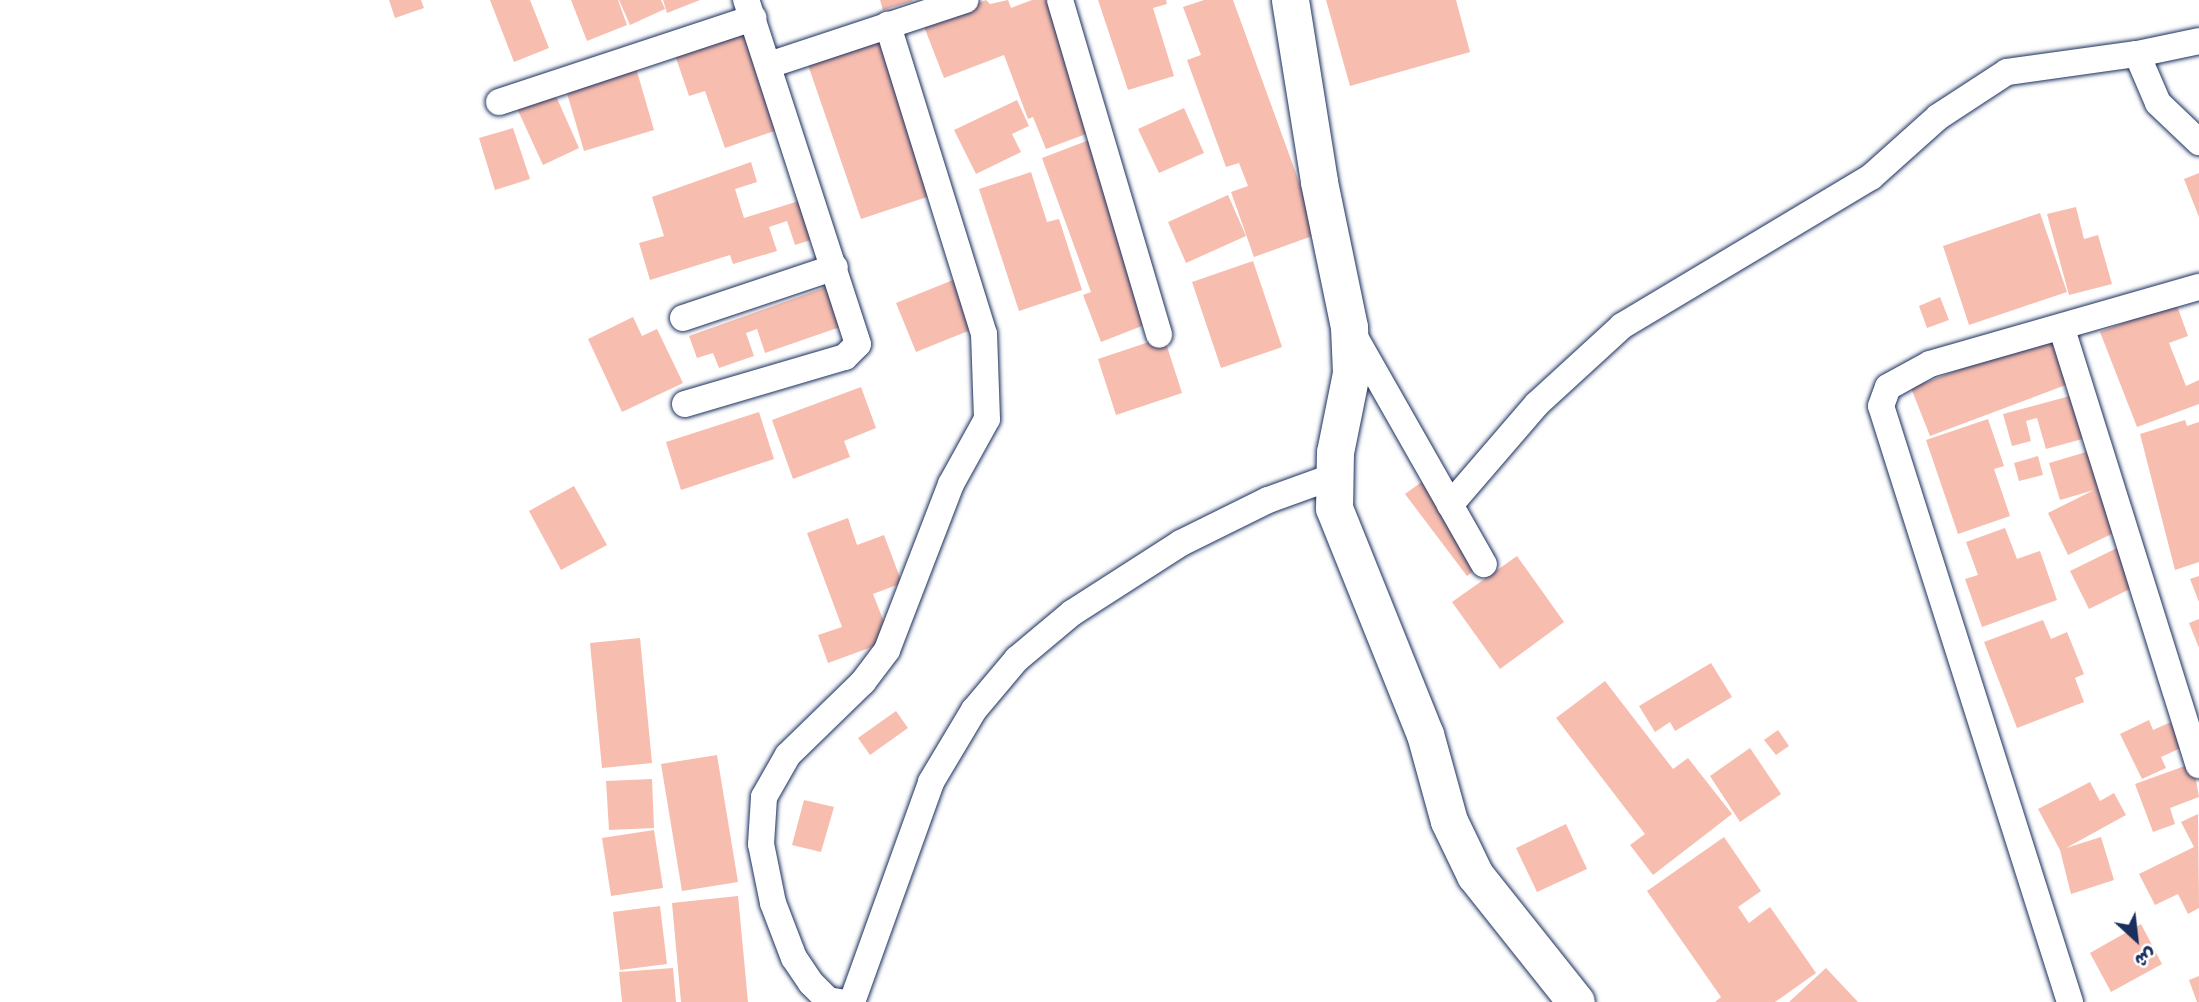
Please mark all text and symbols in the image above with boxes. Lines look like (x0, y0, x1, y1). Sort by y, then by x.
north arrow (2101, 904, 2171, 974)
text: ش (2129, 939, 2163, 978)

